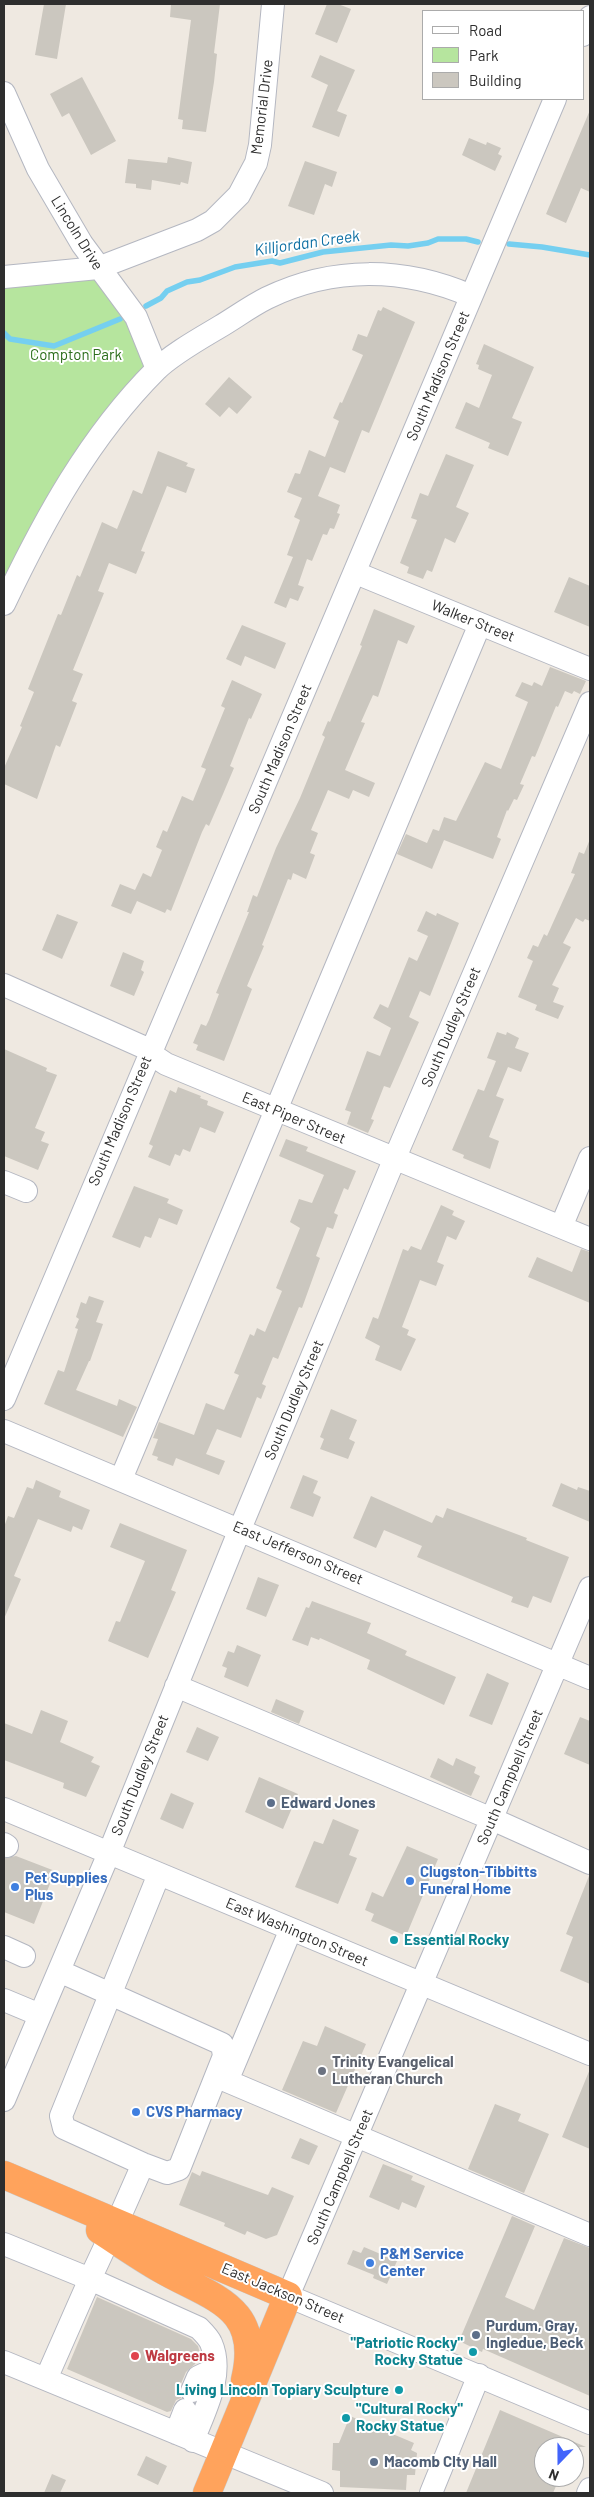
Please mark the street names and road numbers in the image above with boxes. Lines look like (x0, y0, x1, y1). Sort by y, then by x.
street label: Memorial Drive (247, 58, 277, 156)
street label: Lincoln Drive (47, 193, 107, 273)
street label: South Madison Street (402, 308, 474, 444)
street label: Walker Street (429, 596, 517, 646)
street label: South Madison Street (244, 681, 316, 817)
street label: South Dudley Street (418, 964, 484, 1090)
street label: South Madison Street (84, 1053, 156, 1189)
street label: East Piper Street (240, 1088, 348, 1148)
street label: South Dudley Street (261, 1337, 327, 1463)
street label: East Jefferson Street (230, 1517, 366, 1589)
street label: South Campbell Street (473, 1706, 547, 1848)
street label: South Dudley Street (108, 1712, 172, 1838)
street label: East Washington Street (223, 1894, 371, 1970)
street label: South Campbell Street (303, 2106, 377, 2248)
street label: East Jackson Street (219, 2259, 347, 2327)

